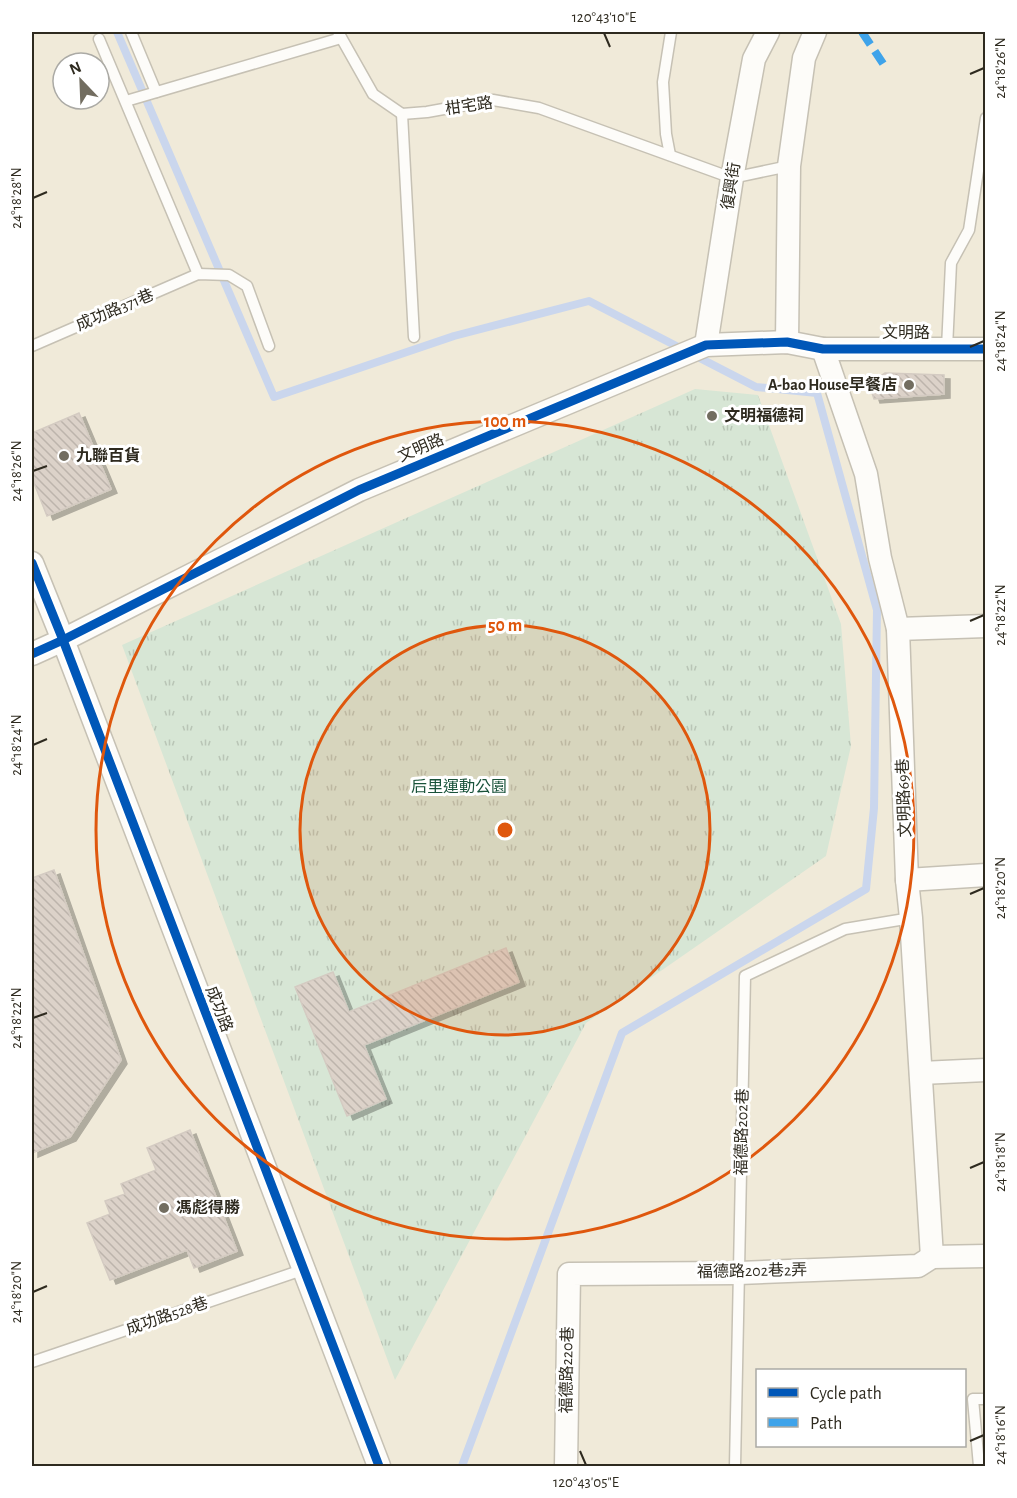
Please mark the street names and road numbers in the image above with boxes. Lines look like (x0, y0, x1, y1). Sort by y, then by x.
street label: 柑宅路 (444, 94, 494, 117)
street label: 復興街 (718, 161, 743, 211)
street label: 成功路371巷 (73, 286, 156, 334)
street label: 文明路 (882, 324, 930, 341)
street label: 文明路 (395, 430, 446, 465)
street label: 文明路69巷 (894, 758, 913, 838)
street label: 成功路 (203, 983, 236, 1034)
street label: 福德路202巷 (732, 1088, 751, 1176)
street label: 福德路202巷2弄 (697, 1261, 807, 1280)
street label: 成功路528巷 (124, 1294, 210, 1337)
street label: 福德路220巷 (557, 1326, 576, 1414)

